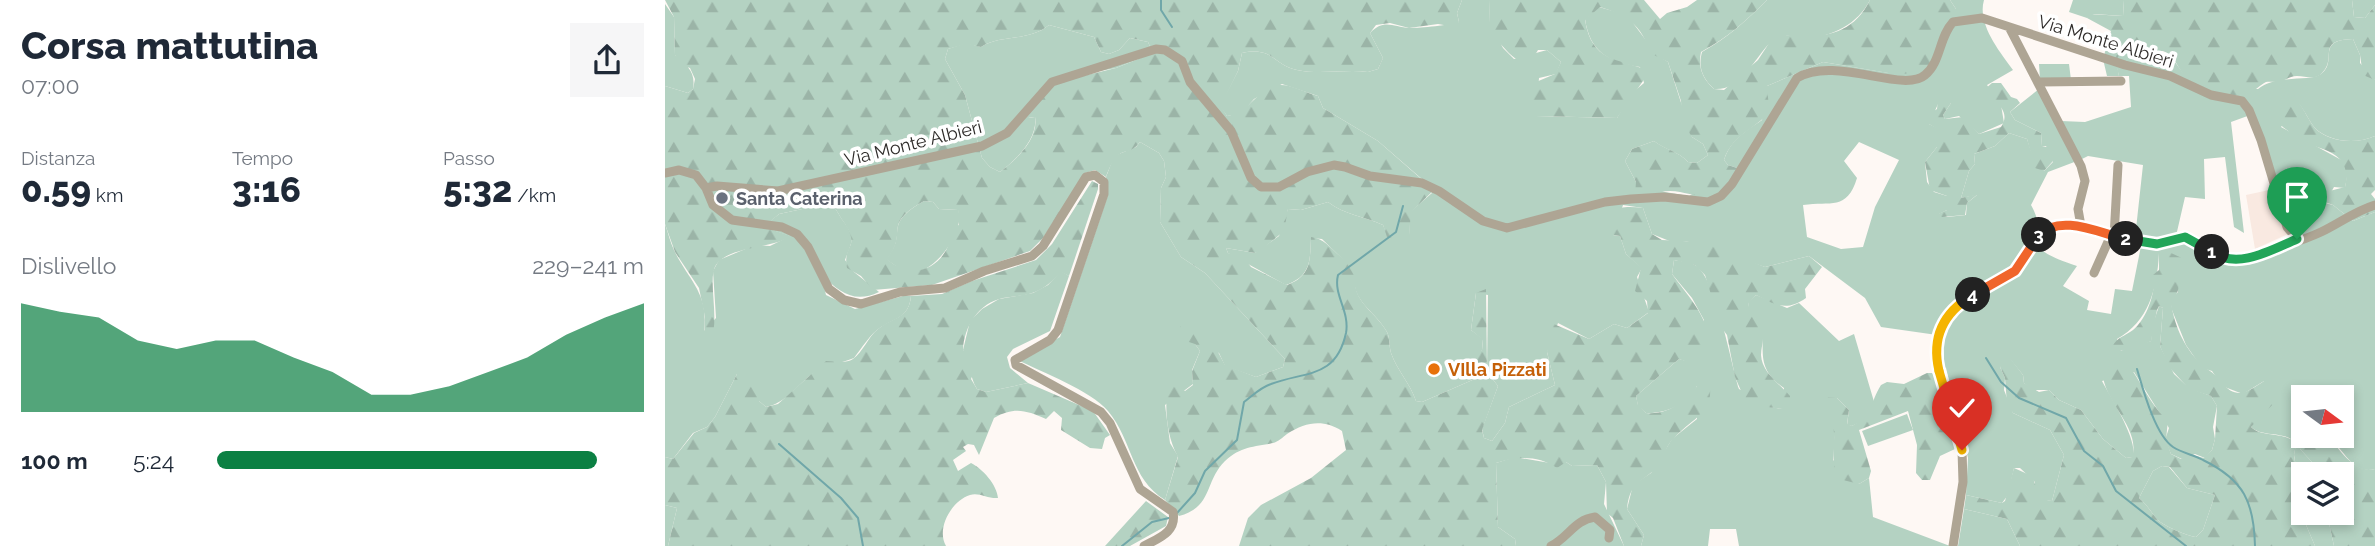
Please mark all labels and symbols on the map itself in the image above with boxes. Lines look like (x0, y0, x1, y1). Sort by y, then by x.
street label: Via Monte Albieri (2036, 10, 2176, 72)
street label: Via Monte Albieri (842, 116, 984, 170)
pin (2267, 167, 2327, 239)
place label: Santa Caterina (736, 188, 863, 209)
marker: Santa Caterina (714, 190, 730, 206)
pin: 3 (2021, 218, 2057, 252)
pin: 2 (2109, 222, 2143, 256)
pin: 1 (2195, 234, 2229, 270)
pin: 4 (1955, 278, 1991, 312)
place label: VIlla Pizzati (1448, 359, 1547, 380)
marker: VIlla Pizzati (1426, 361, 1442, 377)
pin (1932, 378, 1992, 450)
north arrow (2291, 385, 2354, 448)

